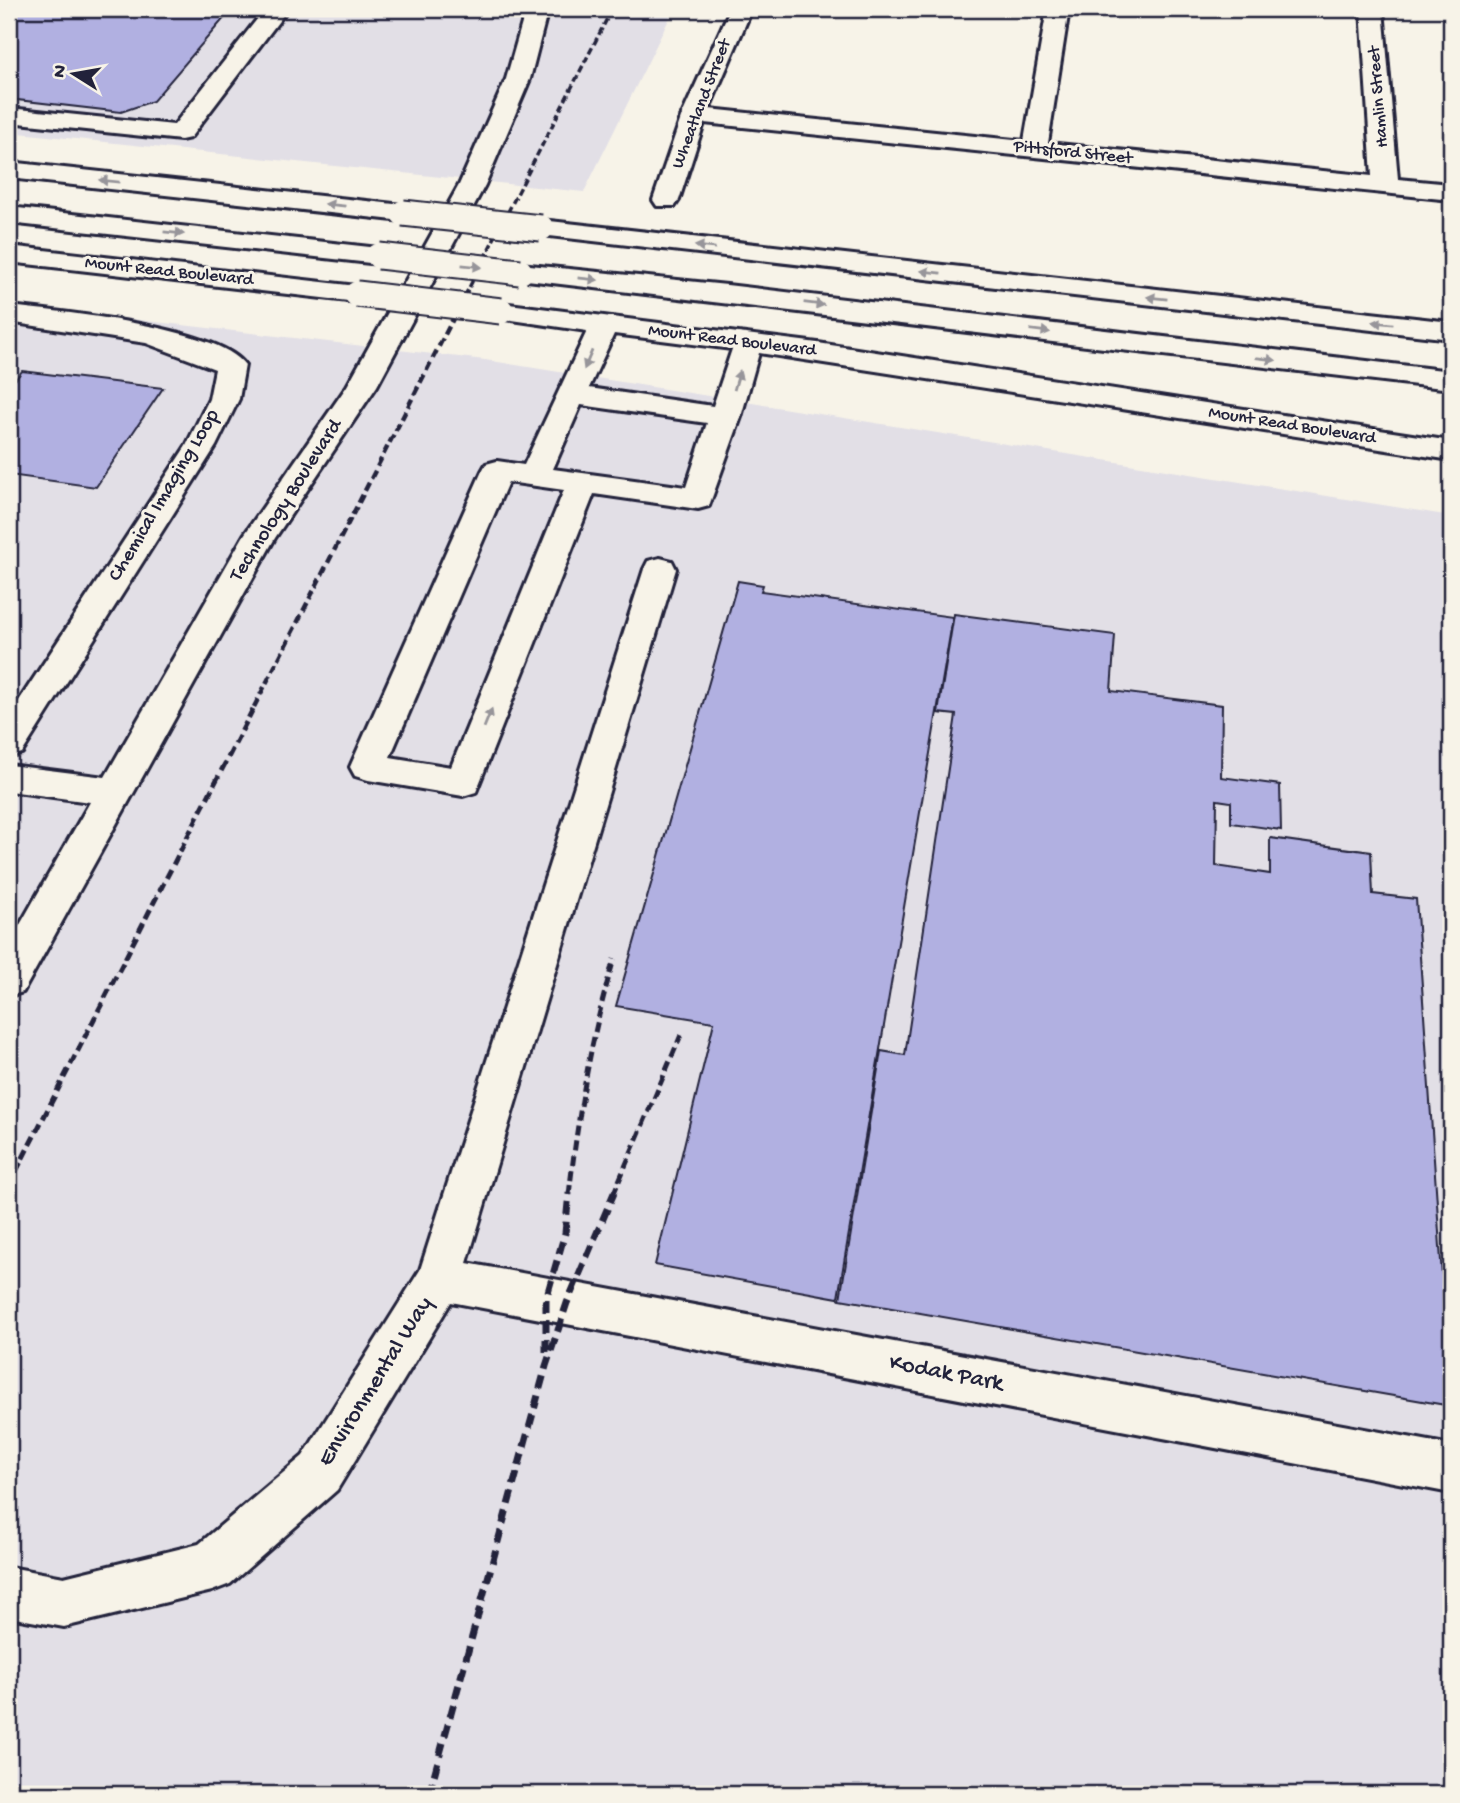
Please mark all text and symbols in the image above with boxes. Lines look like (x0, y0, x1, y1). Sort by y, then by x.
street label: Wheatland Street (668, 35, 737, 172)
north arrow (38, 38, 108, 108)
street label: Hamlin Street (1364, 44, 1394, 149)
text: N (48, 63, 73, 80)
street label: Pittsford Street (1012, 136, 1135, 170)
one-way arrow (98, 175, 120, 186)
one-way arrow (324, 200, 346, 211)
one-way arrow (163, 228, 185, 239)
one-way arrow (694, 241, 716, 252)
street label: Mount Read Boulevard (84, 253, 256, 291)
one-way arrow (461, 261, 483, 272)
one-way arrow (920, 266, 942, 277)
one-way arrow (577, 273, 599, 284)
one-way arrow (1146, 292, 1168, 303)
one-way arrow (803, 298, 825, 309)
one-way arrow (1372, 318, 1394, 329)
street label: Mount Read Boulevard (647, 320, 819, 362)
one-way arrow (1029, 326, 1051, 337)
one-way arrow (583, 349, 594, 370)
one-way arrow (1255, 353, 1277, 364)
one-way arrow (733, 369, 743, 390)
street label: Mount Read Boulevard (1207, 402, 1379, 450)
street label: Chemical Imaging Loop (104, 405, 227, 587)
street label: Technology Boulevard (225, 414, 350, 588)
one-way arrow (483, 708, 494, 729)
street label: Environmental Way (312, 1291, 440, 1472)
street label: Kodak Park (887, 1349, 1008, 1400)

